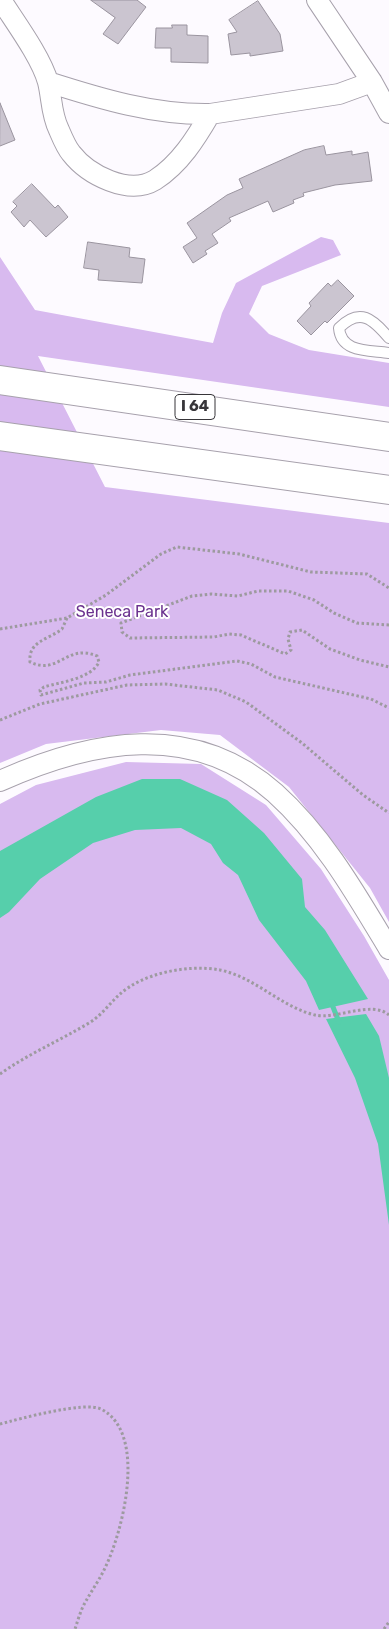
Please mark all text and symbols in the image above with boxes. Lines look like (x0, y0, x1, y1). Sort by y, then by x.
road number: I 64 (175, 394, 215, 420)
park label: Seneca Park (76, 602, 168, 622)

